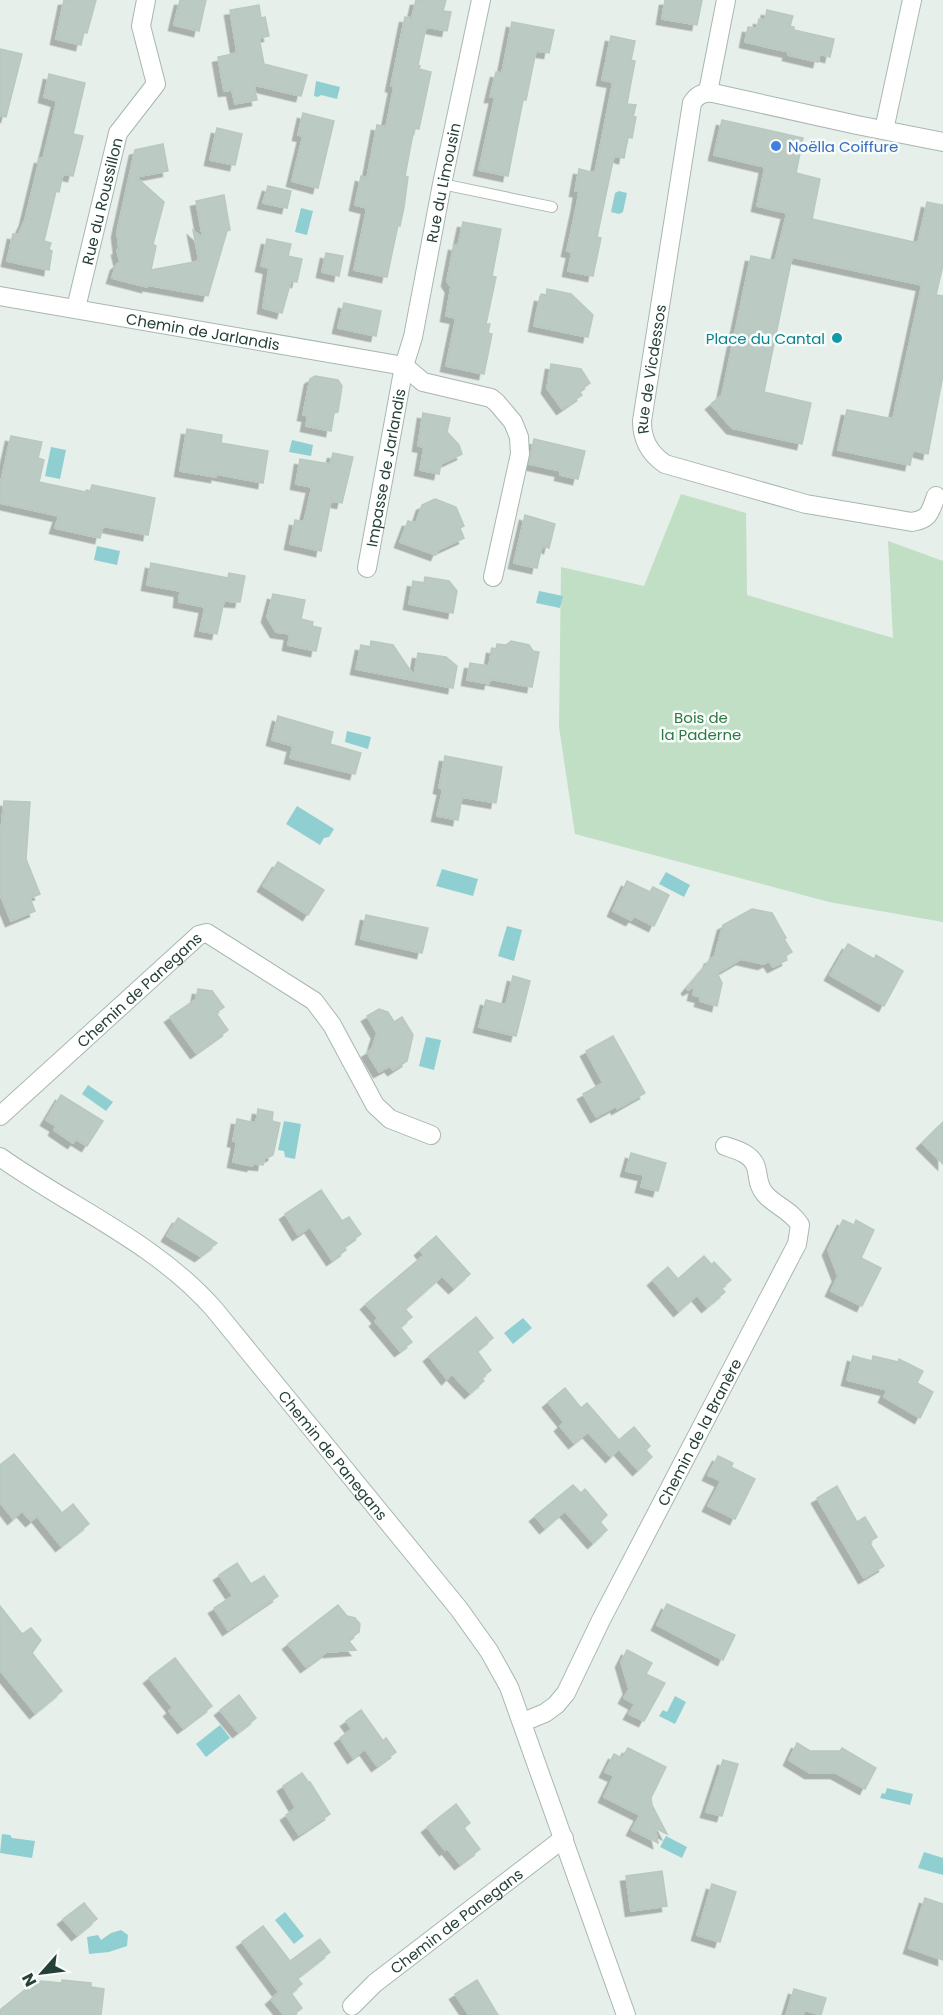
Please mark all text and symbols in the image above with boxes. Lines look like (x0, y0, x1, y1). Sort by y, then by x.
street label: Rue du Limousin (421, 121, 465, 244)
street label: Rue du Roussillon (76, 135, 127, 267)
place label: Noëlla Coiffure (788, 136, 898, 157)
marker: Noëlla Coiffure (769, 139, 783, 153)
street label: Rue de Vicdessos (631, 302, 671, 435)
street label: Chemin de Jarlandis (125, 308, 282, 355)
place label: Place du Cantal (706, 328, 825, 349)
marker: Place du Cantal (830, 331, 844, 345)
street label: Impasse de Jarlandis (361, 387, 410, 549)
park label: Bois de la Paderne (661, 707, 741, 745)
street label: Chemin de Panegans (72, 927, 206, 1052)
street label: Chemin de la Branère (652, 1355, 746, 1509)
street label: Chemin de Panegans (274, 1386, 393, 1525)
street label: Chemin de Panegans (386, 1863, 527, 1978)
north arrow (12, 1943, 72, 2003)
text: N (16, 1969, 42, 1991)

